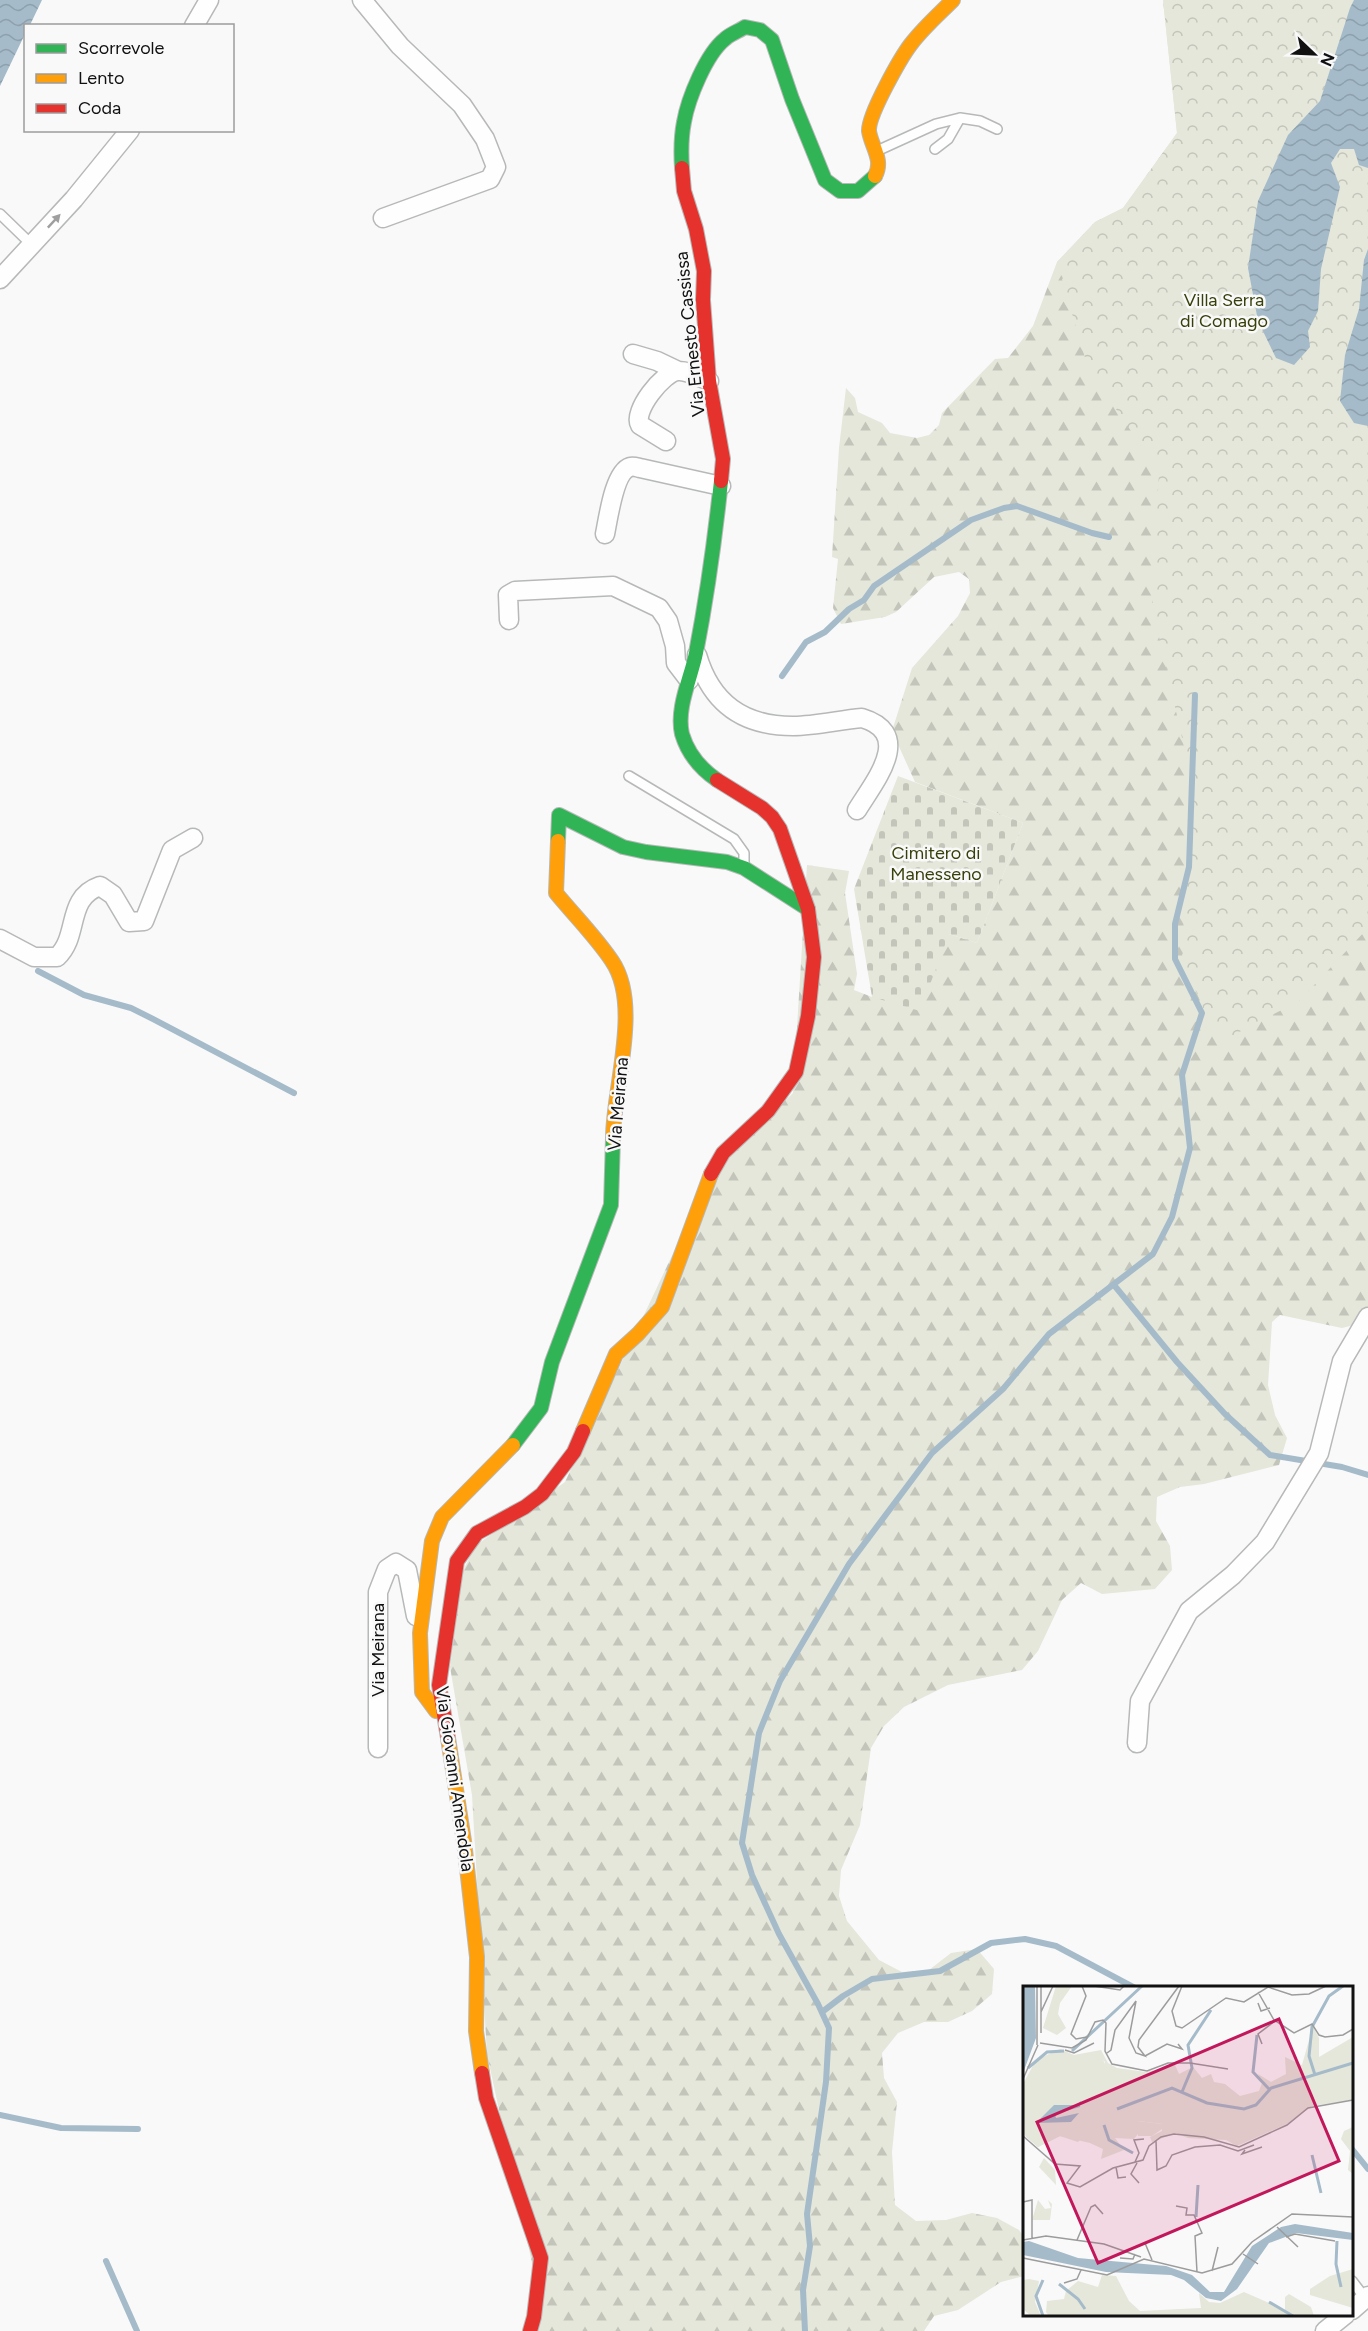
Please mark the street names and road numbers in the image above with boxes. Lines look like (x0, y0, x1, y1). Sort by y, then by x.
street label: Via Ernesto Cassissa (670, 250, 710, 418)
street label: Via Meirana (603, 1056, 633, 1152)
street label: Via Meirana (367, 1603, 389, 1697)
street label: Via Giovanni Amendola (431, 1685, 479, 1873)

